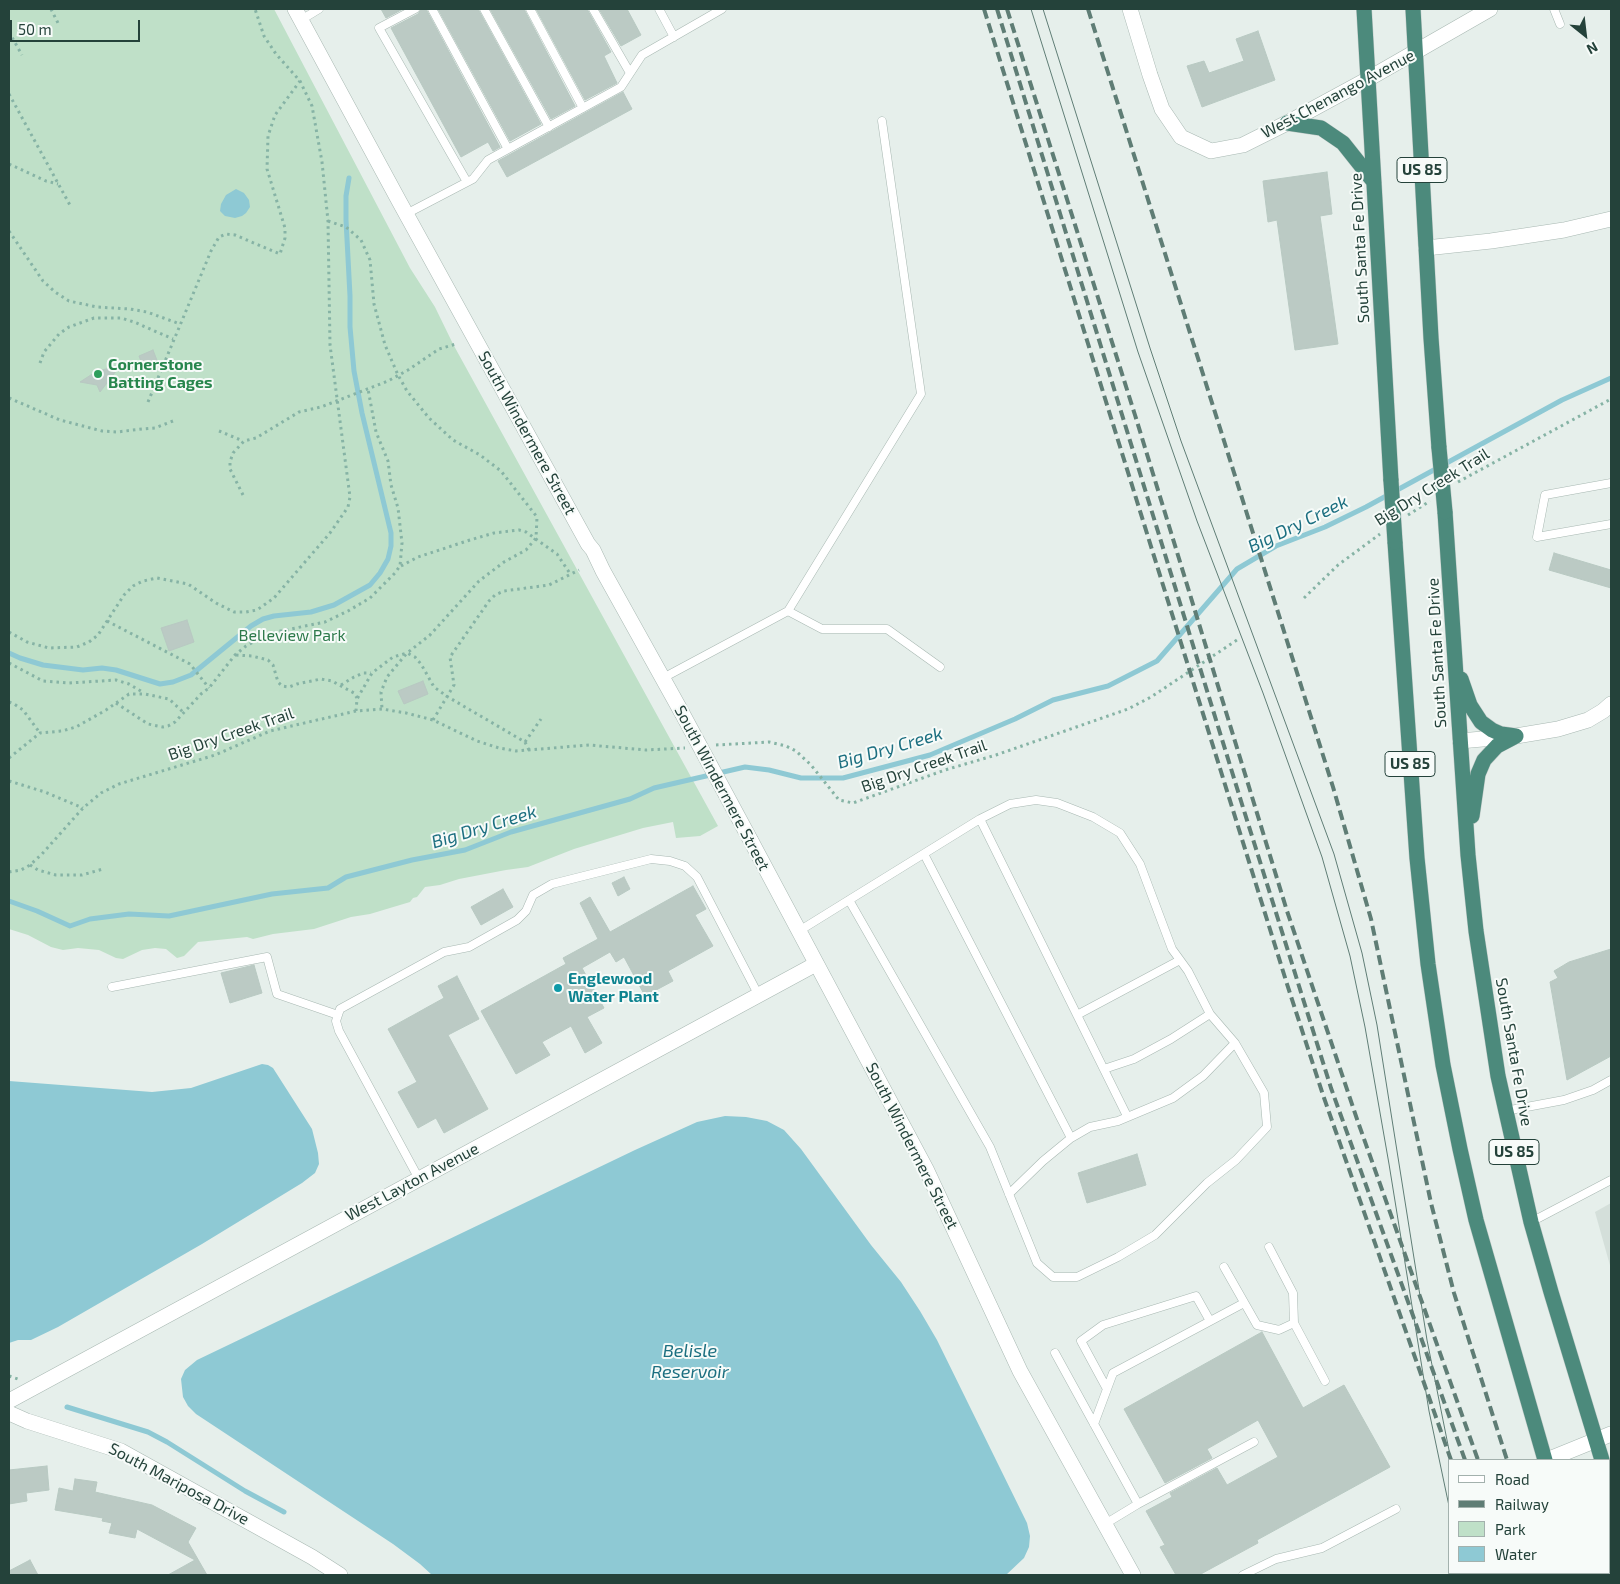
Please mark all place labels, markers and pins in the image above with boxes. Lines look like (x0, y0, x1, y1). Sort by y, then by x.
place label: Cornerstone Batting Cages (108, 355, 213, 393)
marker: Cornerstone Batting Cages (92, 368, 104, 380)
place label: Englewood Water Plant (568, 969, 659, 1007)
marker: Englewood Water Plant (552, 982, 564, 994)

